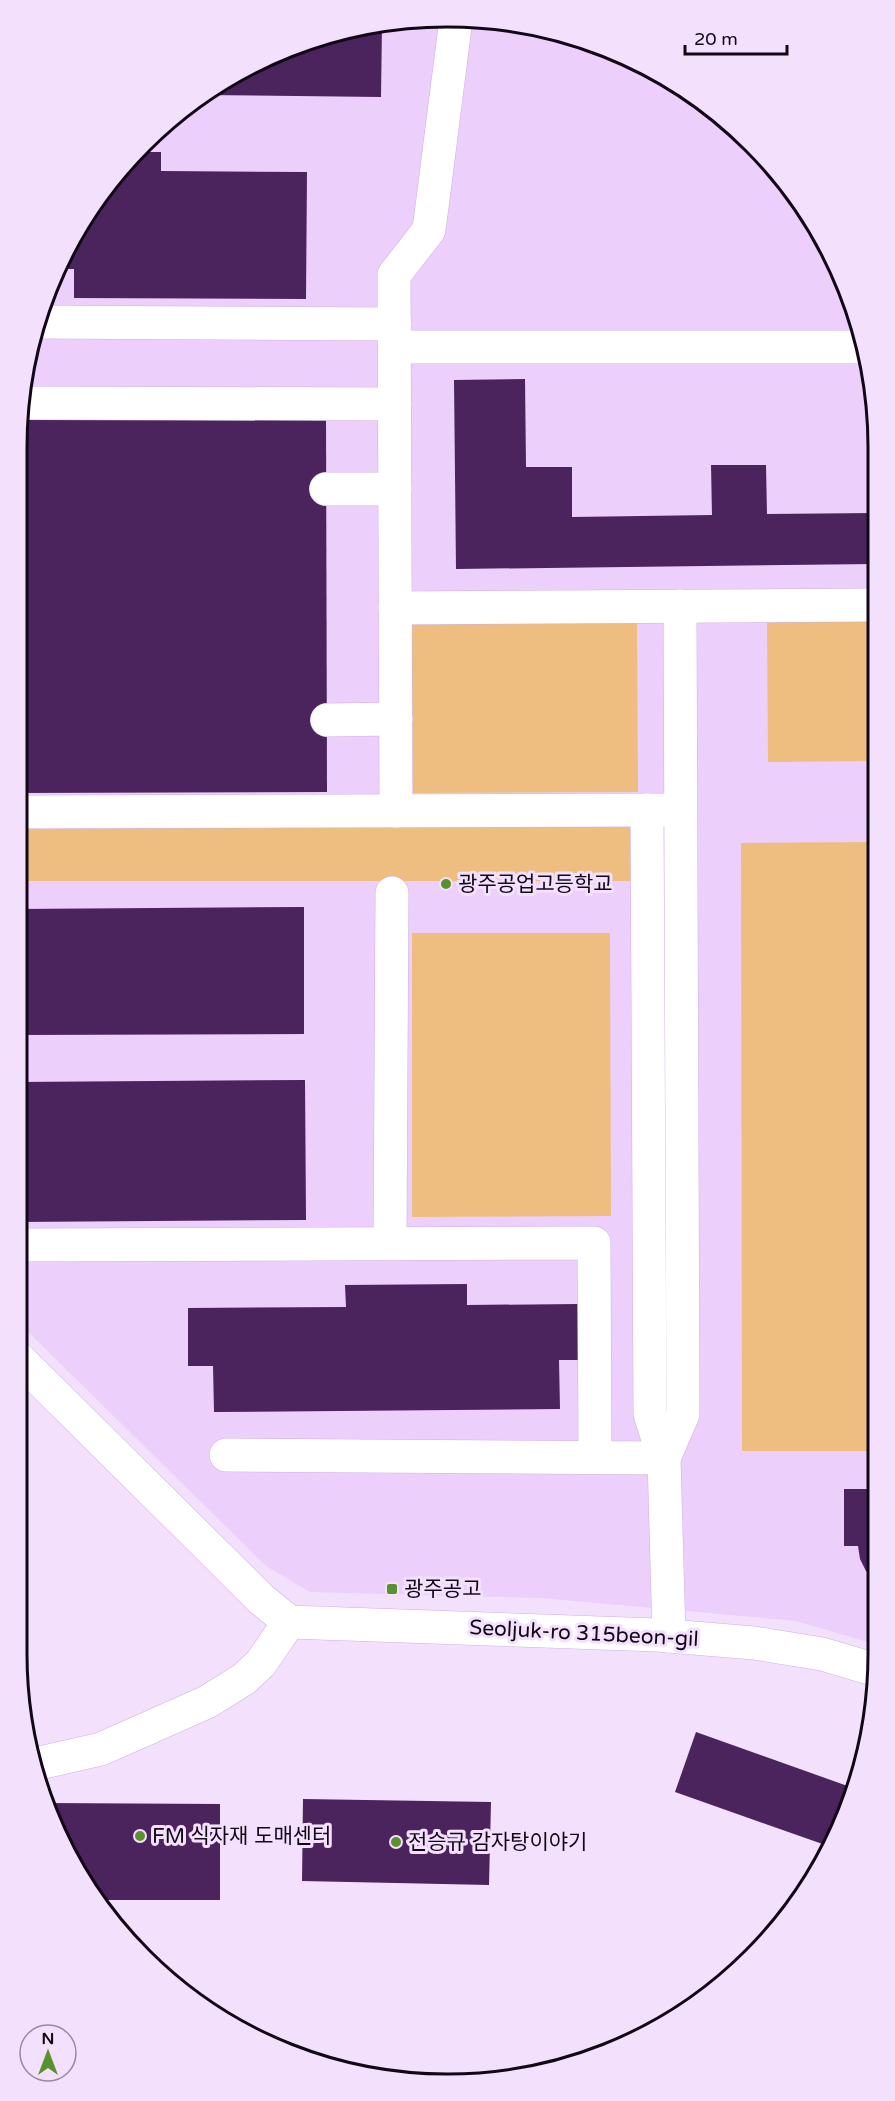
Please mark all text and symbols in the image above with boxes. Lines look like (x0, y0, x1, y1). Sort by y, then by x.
scale bar (685, 18, 787, 56)
text: 20 m (694, 28, 738, 50)
place label: 광주공업고등학교 (458, 872, 613, 897)
marker: 광주공업고등학교 (439, 877, 453, 891)
place label: 광주공고 (404, 1577, 481, 1602)
marker: 광주공고 (385, 1582, 399, 1596)
street label: Seoljuk-ro 315beon-gil (469, 1615, 699, 1652)
place label: FM 식자재 도매센터 (152, 1824, 331, 1849)
marker: FM 식자재 도매센터 (133, 1829, 147, 1843)
place label: 전승규 감자탕이야기 (408, 1830, 587, 1855)
marker: 전승규 감자탕이야기 (389, 1835, 403, 1849)
north arrow (18, 2023, 78, 2083)
text: N (42, 2029, 54, 2049)

